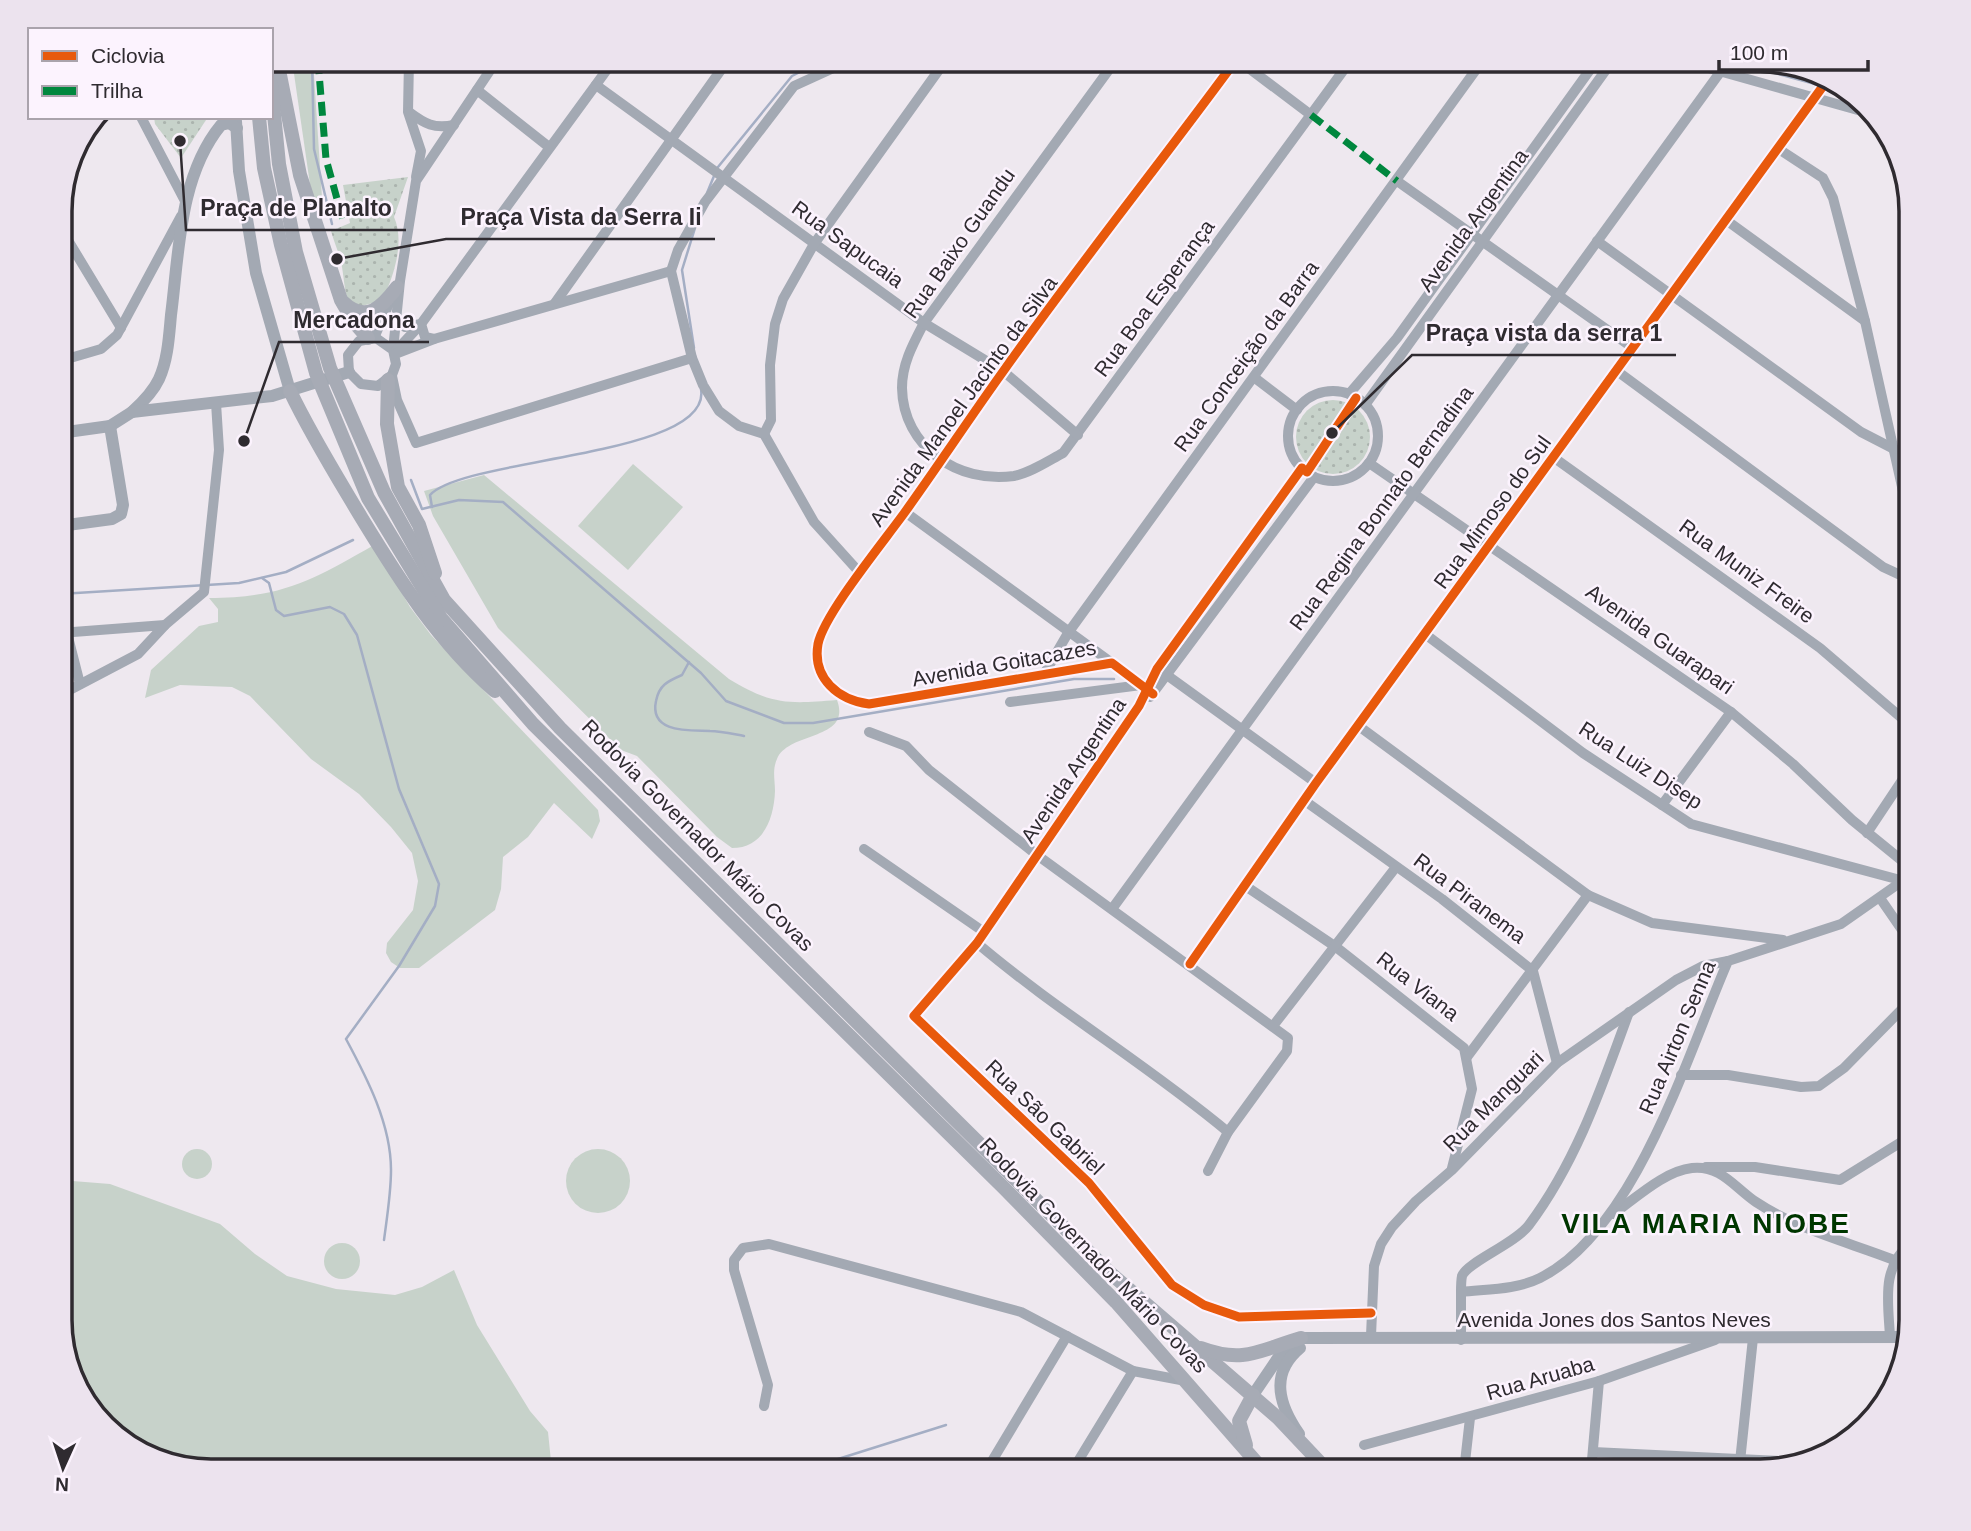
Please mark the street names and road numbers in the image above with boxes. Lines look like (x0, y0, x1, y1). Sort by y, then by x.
street label: Avenida Argentina (1414, 144, 1532, 296)
street label: Rua Baixo Guandu (899, 164, 1019, 322)
street label: Rua Sapucaia (788, 196, 908, 292)
street label: Rua Boa Esperança (1089, 215, 1219, 381)
street label: Rua Conceição da Barra (1169, 256, 1323, 456)
street label: Avenida Manoel Jacinto da Silva (865, 271, 1062, 530)
street label: Rua Regina Bonnato Bernadina (1285, 381, 1478, 635)
street label: Rua Mimoso do Sul (1429, 431, 1555, 593)
street label: Rua Muniz Freire (1675, 514, 1819, 628)
street label: Avenida Guarapari (1582, 579, 1738, 699)
street label: Avenida Goitacazes (910, 635, 1098, 691)
street label: Avenida Argentina (1016, 693, 1130, 847)
street label: Rodovia Governador Mário Covas (578, 715, 818, 955)
street label: Rua Luiz Disep (1575, 717, 1707, 813)
street label: Rua Piranema (1409, 848, 1531, 948)
street label: Rua Viana (1372, 947, 1464, 1025)
street label: Rua Airton Senna (1634, 956, 1720, 1117)
street label: Rua Manguari (1438, 1046, 1548, 1156)
street label: Rua São Gabriel (981, 1055, 1109, 1179)
street label: Rodovia Governador Mário Covas (975, 1133, 1213, 1377)
street label: Avenida Jones dos Santos Neves (1457, 1308, 1771, 1331)
street label: Rua Aruaba (1484, 1352, 1597, 1404)

